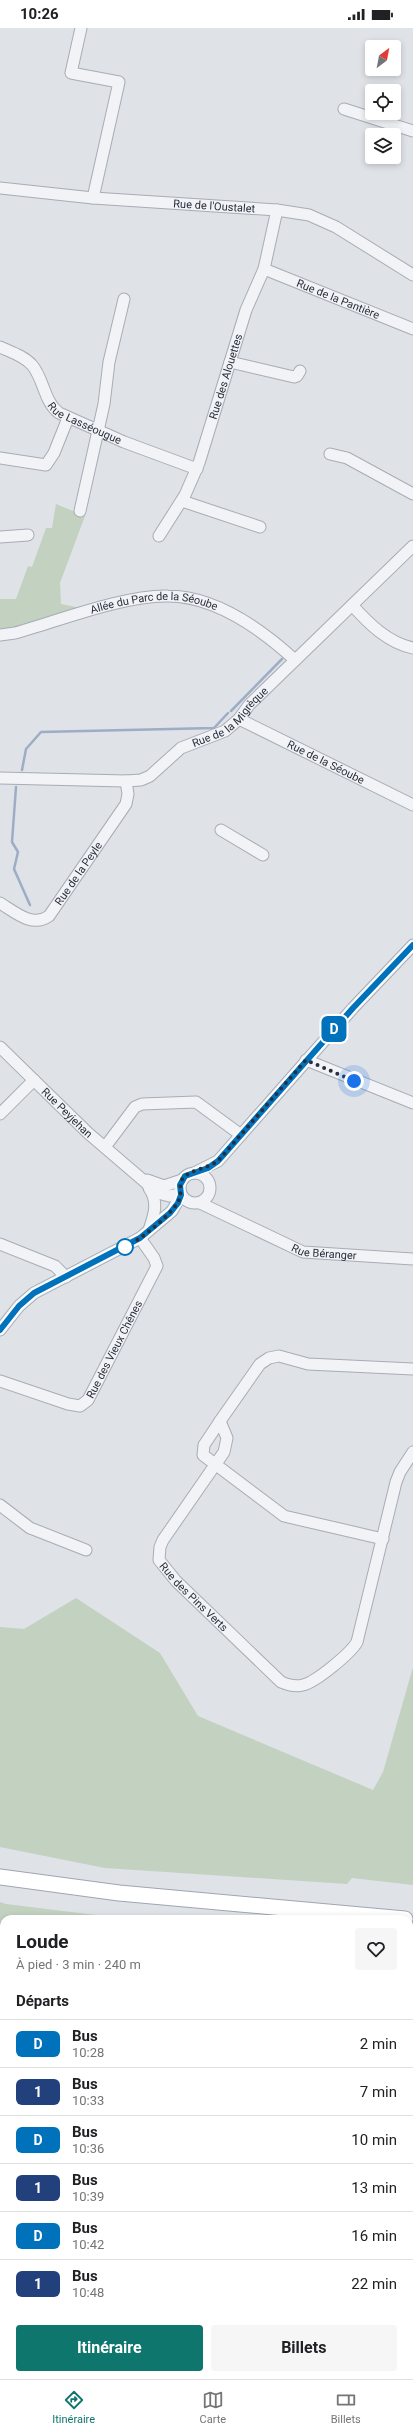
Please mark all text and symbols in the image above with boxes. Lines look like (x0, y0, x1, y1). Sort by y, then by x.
text: 10:26 (20, 5, 59, 23)
north arrow (365, 40, 401, 76)
map controls (365, 40, 401, 164)
button: locate (365, 84, 401, 120)
button: layers (365, 128, 401, 164)
street label: Rue de l'Oustalet (173, 197, 256, 216)
street label: Rue de la Pantière (295, 277, 382, 322)
street label: Rue des Alouettes (207, 332, 245, 421)
street label: Rue Lasséougue (45, 400, 124, 447)
street label: Allée du Parc de la Séoube (89, 590, 220, 617)
street label: Rue de la Migrèque (190, 684, 271, 750)
street label: Rue de la Séoube (285, 738, 367, 787)
street label: Rue de la Peyle (52, 839, 105, 908)
line badge: D (321, 1016, 347, 1042)
text: D (329, 1021, 339, 1037)
your location (344, 1071, 364, 1091)
street label: Rue Peyjehan (39, 1085, 95, 1141)
unlabelled marker (116, 1238, 134, 1256)
street label: Rue Béranger (289, 1242, 357, 1262)
street label: Rue des Vieux Chênes (84, 1298, 145, 1401)
street label: Rue des Pins Verts (157, 1560, 231, 1635)
button: heart (355, 1928, 397, 1970)
text: Loude (16, 1930, 69, 1953)
text: À pied · 3 min · 240 m (16, 1957, 141, 1972)
text: Départs (16, 1992, 69, 2010)
text: Bus (72, 2027, 98, 2045)
text: 2 min (360, 2035, 397, 2053)
text: D (33, 2036, 43, 2052)
text: 10:28 (72, 2045, 104, 2060)
text: Bus (72, 2075, 98, 2093)
text: 7 min (360, 2083, 397, 2101)
text: 1 (34, 2084, 42, 2100)
text: 10:33 (72, 2093, 104, 2108)
text: Bus (72, 2123, 98, 2141)
text: 10 min (351, 2131, 397, 2149)
text: D (33, 2132, 43, 2148)
text: 10:36 (72, 2141, 104, 2156)
text: Bus (72, 2171, 98, 2189)
text: 13 min (351, 2179, 397, 2197)
text: 1 (34, 2180, 42, 2196)
text: 10:39 (72, 2189, 104, 2204)
text: Bus (72, 2219, 98, 2237)
text: 16 min (351, 2227, 397, 2245)
text: D (33, 2228, 43, 2244)
text: 10:42 (72, 2237, 104, 2252)
text: Bus (72, 2267, 98, 2285)
text: 22 min (351, 2275, 397, 2293)
text: 1 (34, 2276, 42, 2292)
text: 10:48 (72, 2285, 104, 2300)
button: Itinéraire (16, 2325, 203, 2371)
button: Billets (211, 2325, 397, 2371)
tab: Itinéraire (52, 2389, 95, 2426)
tab: Carte (200, 2389, 226, 2426)
tab: Billets (331, 2389, 361, 2426)

